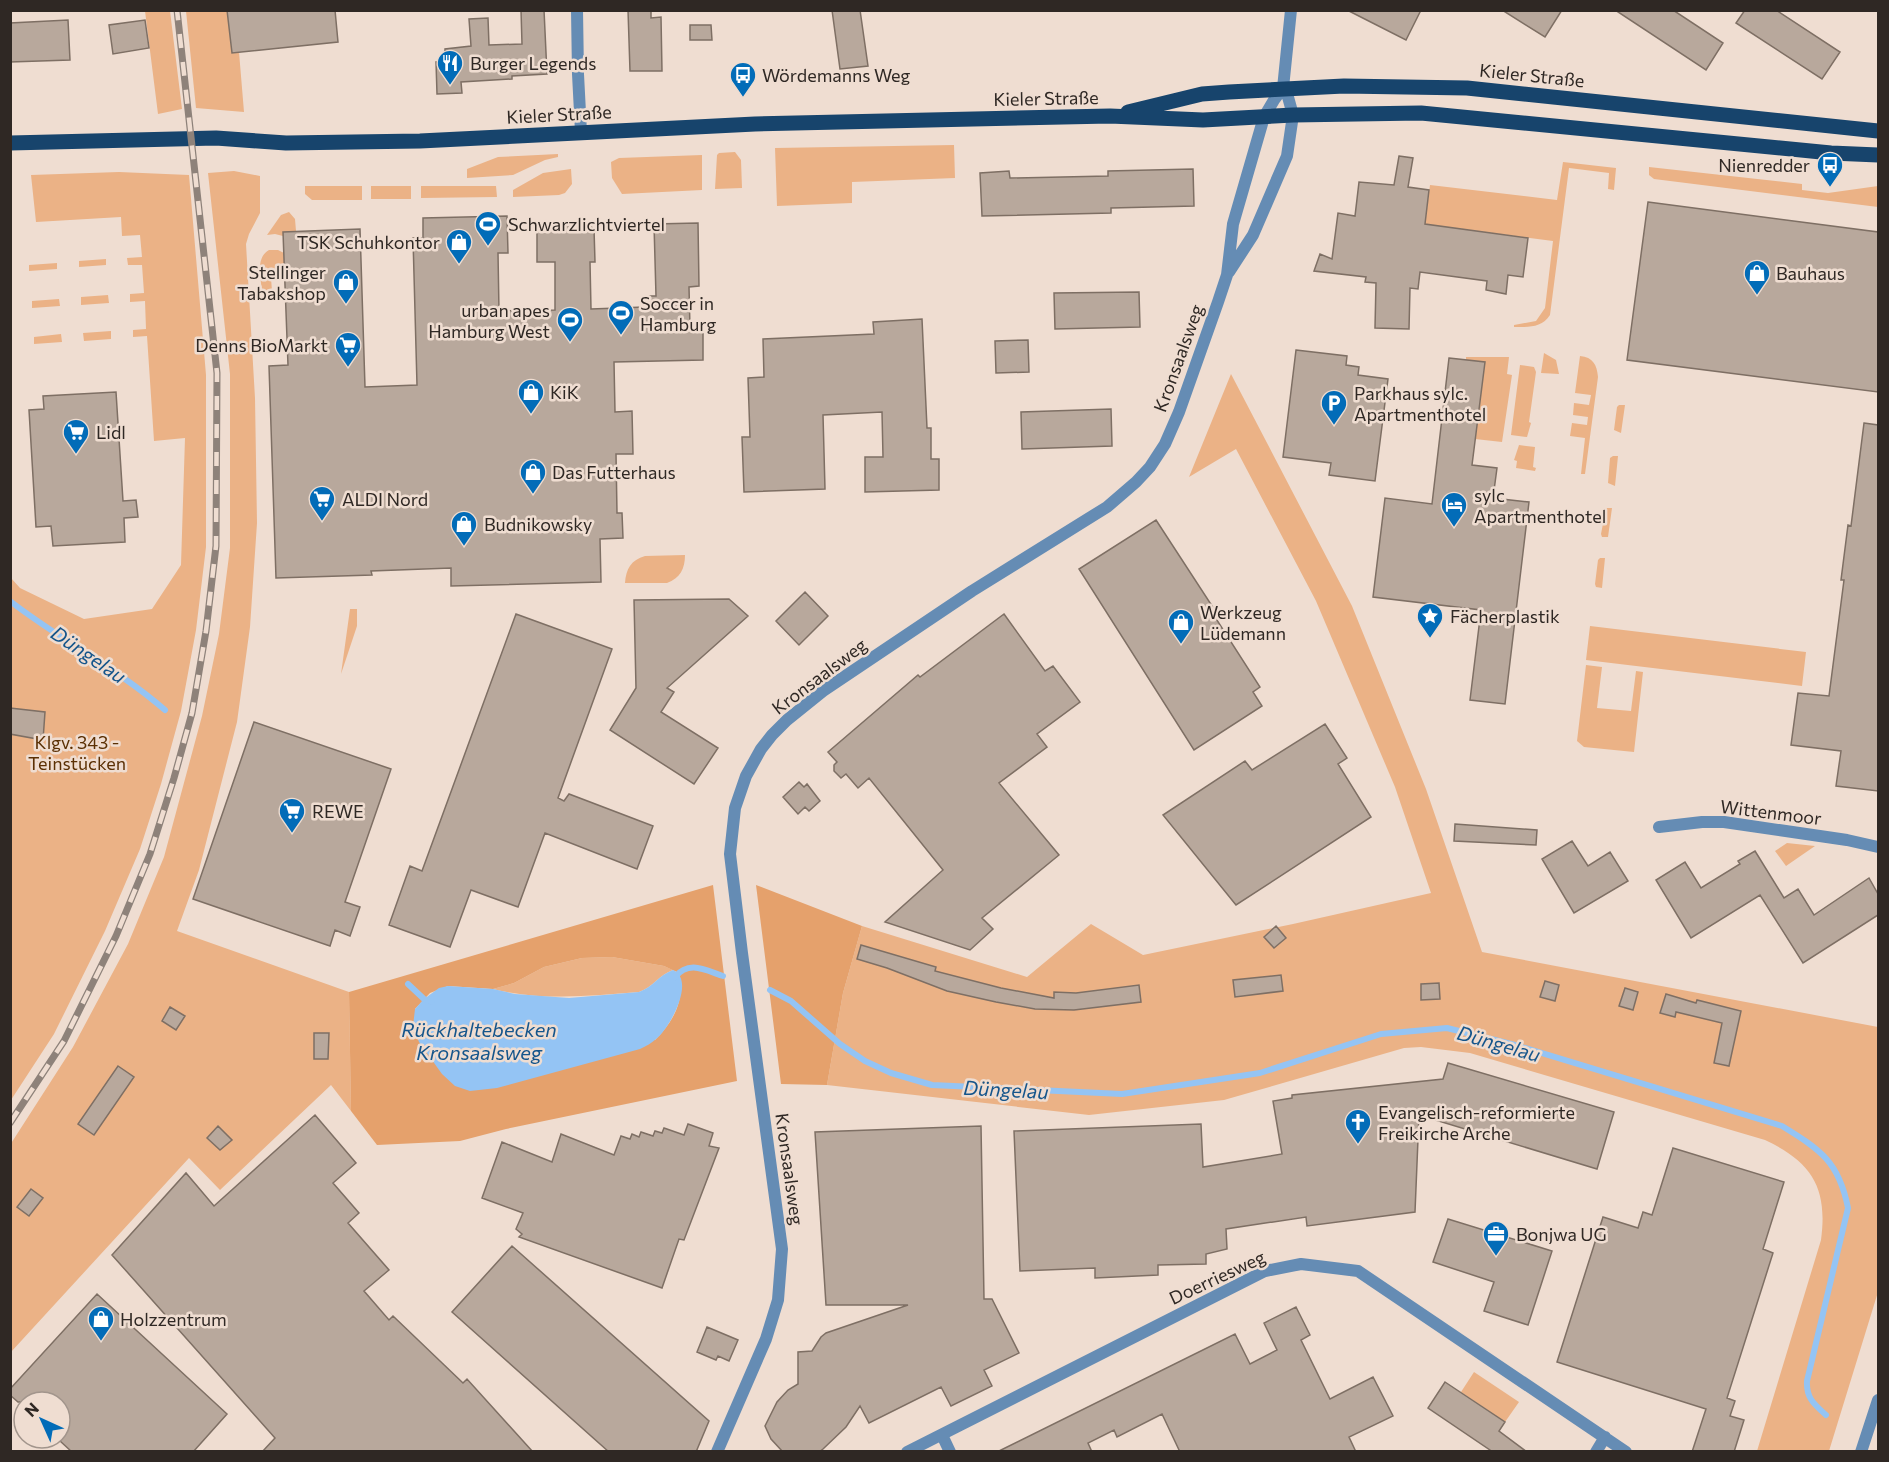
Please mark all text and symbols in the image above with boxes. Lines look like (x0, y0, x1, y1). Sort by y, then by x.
restaurant icon: Burger Legends (435, 48, 465, 86)
place label: Burger Legends (470, 52, 596, 74)
street label: Kieler Straße (1478, 59, 1586, 91)
bus stop icon: Wördemanns Weg (728, 60, 758, 98)
place label: Wördemanns Weg (762, 64, 911, 86)
street label: Kieler Straße (993, 86, 1099, 110)
street label: Kieler Straße (506, 100, 612, 128)
bus stop icon: Nienredder (1815, 150, 1845, 188)
place label: Nienredder (1718, 154, 1810, 176)
sports icon: Schwarzlichtviertel (473, 209, 503, 247)
place label: Schwarzlichtviertel (508, 213, 665, 235)
shop icon: TSK Schuhkontor (444, 227, 474, 265)
place label: TSK Schuhkontor (297, 231, 440, 253)
shop icon: Bauhaus (1742, 258, 1772, 296)
place label: Stellinger Tabakshop (237, 261, 326, 304)
place label: Bauhaus (1776, 262, 1845, 284)
shop icon: Stellinger Tabakshop (331, 267, 361, 305)
place label: Soccer in Hamburg (640, 292, 717, 335)
sports icon: Soccer in Hamburg (606, 298, 636, 336)
place label: urban apes Hamburg West (428, 299, 550, 342)
street label: Kronsaalsweg (1148, 301, 1208, 415)
sports icon: urban apes Hamburg West (555, 305, 585, 343)
supermarket icon: Denns BioMarkt (333, 330, 363, 368)
place label: Denns BioMarkt (195, 334, 328, 356)
shop icon: KiK (516, 377, 546, 415)
place label: KiK (550, 381, 579, 403)
place label: Parkhaus sylc. Apartmenthotel (1354, 382, 1486, 425)
parking icon: Parkhaus sylc. Apartmenthotel (1319, 388, 1349, 426)
supermarket icon: Lidl (61, 417, 91, 455)
place label: Lidl (96, 421, 126, 443)
shop icon: Das Futterhaus (518, 457, 548, 495)
place label: Das Futterhaus (552, 461, 676, 483)
supermarket icon: ALDI Nord (307, 484, 337, 522)
place label: sylc Apartmenthotel (1474, 484, 1606, 527)
place label: ALDI Nord (342, 488, 428, 510)
hotel icon: sylc Apartmenthotel (1439, 490, 1469, 528)
shop icon: Budnikowsky (449, 509, 479, 547)
place label: Budnikowsky (484, 513, 592, 535)
place label: Werkzeug Lüdemann (1200, 601, 1286, 644)
place icon: Fächerplastik (1415, 601, 1445, 639)
place label: Fächerplastik (1450, 605, 1560, 627)
shop icon: Werkzeug Lüdemann (1166, 607, 1196, 645)
water label: Düngelau (47, 620, 131, 688)
street label: Kronsaalsweg (767, 633, 871, 719)
park label: Klgv. 343 - Teinstücken (28, 731, 126, 774)
street label: Wittenmoor (1719, 795, 1823, 829)
supermarket icon: REWE (277, 796, 307, 834)
place label: REWE (312, 800, 364, 822)
water label: Rückhaltebecken Kronsaalsweg (401, 1017, 557, 1064)
water label: Düngelau (1455, 1020, 1543, 1066)
water label: Düngelau (963, 1075, 1049, 1103)
place label: Evangelisch-reformierte Freikirche Arche (1378, 1101, 1575, 1144)
church icon: Evangelisch-reformierte Freikirche Arche (1343, 1107, 1373, 1145)
street label: Kronsaalsweg (771, 1112, 809, 1227)
office icon: Bonjwa UG (1481, 1219, 1511, 1257)
place label: Bonjwa UG (1516, 1223, 1607, 1245)
street label: Doerriesweg (1166, 1245, 1269, 1309)
shop icon: Holzzentrum (86, 1304, 116, 1342)
place label: Holzzentrum (120, 1308, 227, 1330)
north arrow (12, 1390, 72, 1450)
text: N (20, 1398, 42, 1420)

